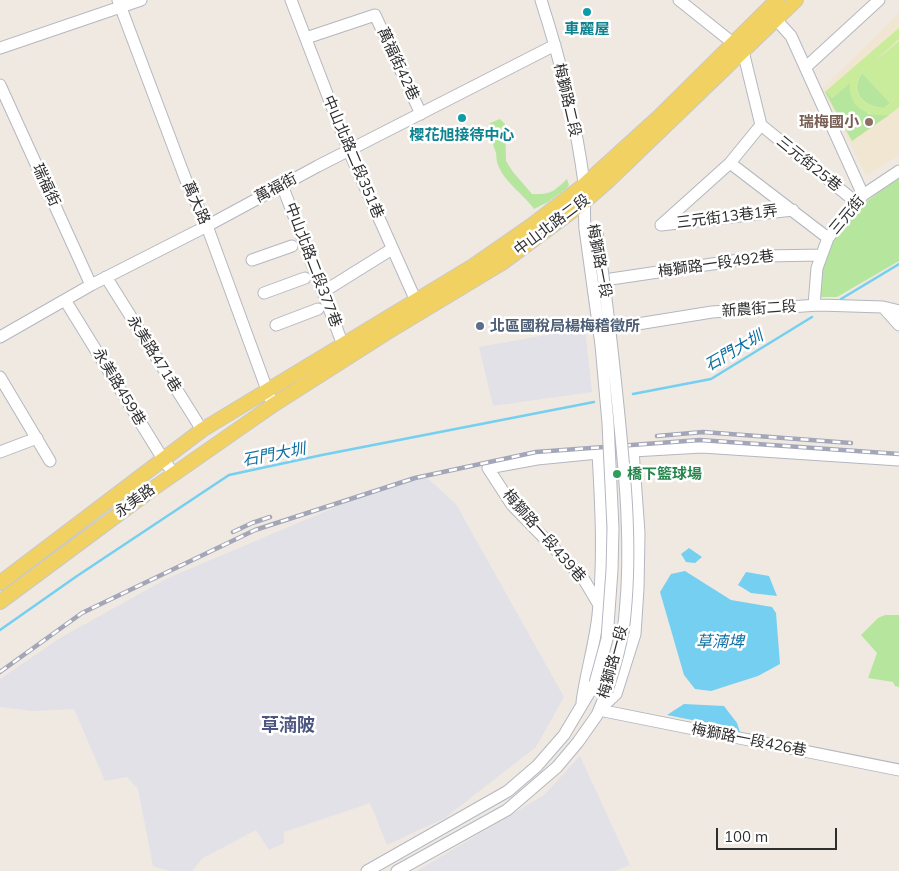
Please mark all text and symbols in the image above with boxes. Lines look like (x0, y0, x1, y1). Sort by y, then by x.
marker: 車麗屋 (581, 6, 593, 18)
place label: 車麗屋 (565, 20, 609, 38)
street label: 萬福街42巷 (373, 25, 423, 103)
street label: 梅獅路二段 (550, 61, 584, 139)
street label: 中山北路二段351巷 (319, 93, 387, 221)
marker: 櫻花旭接待中心 (456, 112, 468, 124)
place label: 瑞梅國小 (799, 113, 859, 131)
marker: 瑞梅國小 (863, 116, 875, 128)
place label: 櫻花旭接待中心 (410, 126, 514, 144)
street label: 三元街25巷 (773, 132, 845, 196)
street label: 瑞福街 (28, 161, 64, 209)
street label: 萬福街 (252, 169, 300, 207)
street label: 萬大路 (179, 179, 213, 227)
street label: 中山北路二段 (511, 191, 593, 259)
street label: 三元街 (826, 192, 868, 238)
street label: 中山北路二段377巷 (281, 200, 345, 330)
street label: 三元街13巷1弄 (675, 202, 779, 232)
street label: 梅獅路一段 (583, 222, 615, 300)
street label: 梅獅路一段492巷 (657, 247, 775, 281)
street label: 新農街二段 (721, 297, 797, 321)
street label: 永美路471巷 (123, 312, 185, 396)
place label: 北區國稅局楊梅稽徵所 (490, 317, 640, 335)
marker: 北區國稅局楊梅稽徵所 (474, 320, 486, 332)
water label: 石門大圳 (701, 327, 767, 375)
street label: 永美路459巷 (89, 345, 149, 429)
water label: 石門大圳 (241, 439, 307, 471)
place label: 橋下籃球場 (627, 465, 702, 483)
marker: 橋下籃球場 (611, 468, 623, 480)
street label: 永美路 (112, 480, 158, 522)
street label: 梅獅路一段439巷 (499, 486, 589, 586)
street label: 梅獅路一段 (595, 623, 631, 701)
water label: 草湳埤 (696, 632, 744, 652)
district label: 草湳陂 (261, 715, 315, 737)
street label: 梅獅路一段426巷 (690, 720, 808, 760)
scale bar (719, 818, 840, 850)
text: 100 m (724, 827, 768, 846)

